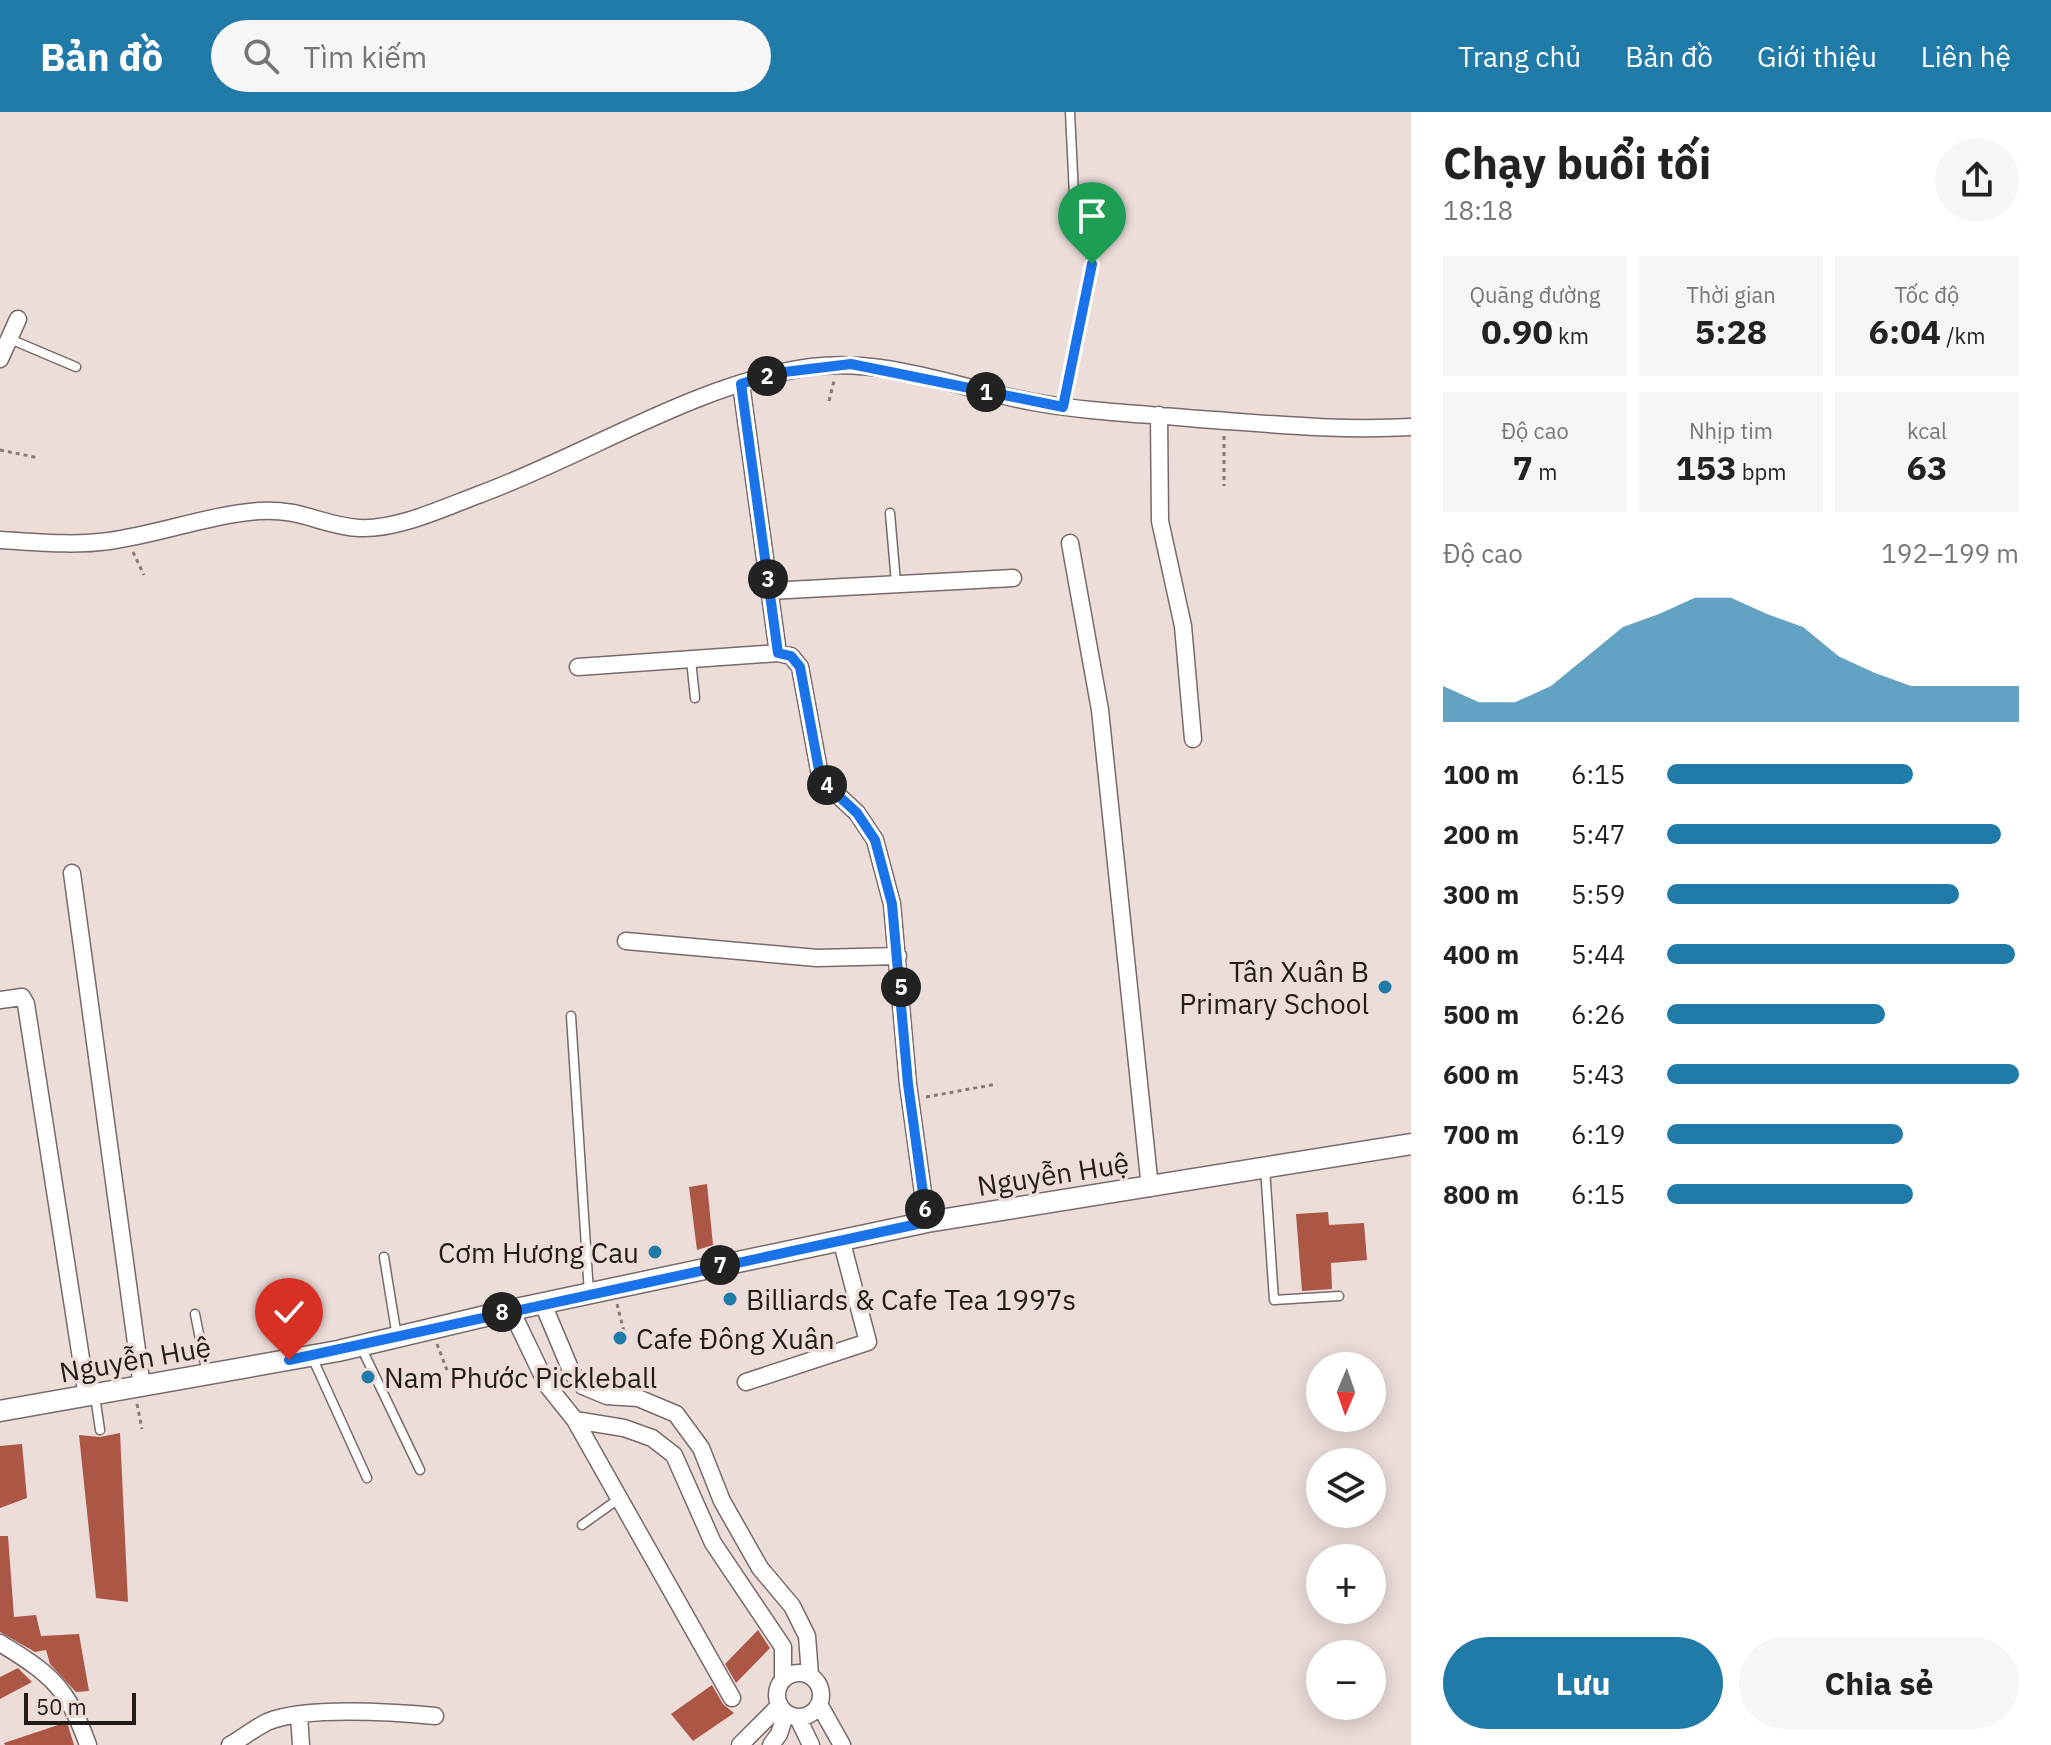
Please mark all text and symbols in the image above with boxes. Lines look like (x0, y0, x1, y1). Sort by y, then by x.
search box (211, 20, 771, 92)
text: Bản đồ (40, 32, 163, 81)
icon: search (239, 34, 283, 78)
text: Tìm kiếm (303, 37, 427, 76)
text: Trang chủ (1458, 38, 1581, 75)
text: Bản đồ (1625, 38, 1713, 75)
text: Giới thiệu (1757, 38, 1877, 75)
text: Liên hệ (1921, 38, 2011, 75)
text: Chạy buổi tối (1443, 134, 1711, 191)
button: share (1935, 138, 2019, 222)
pin (1058, 182, 1126, 264)
text: 18:18 (1443, 193, 1513, 227)
icon: arrive (1070, 194, 1114, 238)
text: Quãng đường (1470, 280, 1600, 309)
text: Thời gian (1686, 280, 1776, 309)
text: Tốc độ (1895, 280, 1959, 309)
text: 0.90 (1481, 309, 1553, 353)
text: 5:28 (1695, 309, 1767, 353)
text: 6:04 (1869, 309, 1941, 353)
text: km (1553, 321, 1589, 350)
text: /km (1941, 321, 1985, 350)
pin: 2 (747, 356, 787, 396)
text: 2 (760, 361, 774, 390)
pin: 1 (966, 372, 1006, 412)
text: 1 (979, 377, 993, 406)
text: Độ cao (1501, 416, 1569, 445)
text: Nhịp tim (1689, 416, 1773, 445)
text: kcal (1907, 416, 1947, 445)
text: 7 (1513, 445, 1533, 489)
text: 153 (1675, 445, 1737, 489)
text: 63 (1907, 445, 1947, 489)
text: m (1533, 457, 1557, 486)
text: bpm (1737, 457, 1787, 486)
text: Độ cao (1443, 536, 1523, 570)
text: 192–199 m (1881, 536, 2019, 570)
pin: 3 (748, 559, 788, 599)
text: 3 (761, 564, 775, 593)
text: 100 m (1443, 757, 1519, 791)
text: 6:15 (1571, 757, 1625, 791)
pin: 4 (807, 765, 847, 805)
text: 4 (820, 770, 834, 799)
text: 200 m (1443, 817, 1519, 851)
text: 5:47 (1571, 817, 1625, 851)
text: 300 m (1443, 877, 1519, 911)
text: 5:59 (1571, 877, 1625, 911)
text: 400 m (1443, 937, 1519, 971)
text: 5:44 (1571, 937, 1625, 971)
place label: Tân Xuân B Primary School (1179, 953, 1369, 1022)
pin: 5 (881, 967, 921, 1007)
text: 5 (894, 972, 908, 1001)
marker: Tân Xuân B Primary School (1376, 978, 1394, 996)
text: 500 m (1443, 997, 1519, 1031)
text: 6:26 (1571, 997, 1625, 1031)
text: 600 m (1443, 1057, 1519, 1091)
text: 5:43 (1571, 1057, 1625, 1091)
text: 700 m (1443, 1117, 1519, 1151)
text: 6:19 (1571, 1117, 1625, 1151)
street label: Nguyễn Huệ (974, 1144, 1132, 1204)
text: 800 m (1443, 1177, 1519, 1211)
text: 6:15 (1571, 1177, 1625, 1211)
pin: 6 (905, 1189, 945, 1229)
text: 6 (918, 1194, 932, 1223)
place label: Cơm Hương Cau (438, 1234, 639, 1271)
marker: Cơm Hương Cau (646, 1243, 664, 1261)
pin: 7 (700, 1245, 740, 1285)
text: 7 (713, 1250, 727, 1279)
pin (255, 1278, 323, 1360)
place label: Billiards & Cafe Tea 1997s (746, 1281, 1076, 1318)
icon: check (267, 1290, 311, 1334)
marker: Billiards & Cafe Tea 1997s (721, 1290, 739, 1308)
pin: 8 (482, 1292, 522, 1332)
text: 8 (495, 1297, 509, 1326)
place label: Cafe Đông Xuân (636, 1320, 835, 1357)
street label: Nguyễn Huệ (56, 1327, 214, 1391)
marker: Cafe Đông Xuân (611, 1329, 629, 1347)
north arrow (1306, 1352, 1386, 1432)
map controls (1306, 1352, 1386, 1720)
place label: Nam Phước Pickleball (384, 1359, 657, 1396)
marker: Nam Phước Pickleball (359, 1368, 377, 1386)
button: layers (1306, 1448, 1386, 1528)
button: + (1306, 1544, 1386, 1624)
button: Lưu (1443, 1637, 1723, 1729)
button: Chia sẻ (1739, 1637, 2019, 1729)
button: − (1306, 1640, 1386, 1720)
scale bar (24, 1689, 136, 1725)
text: 50 m (36, 1692, 87, 1721)

